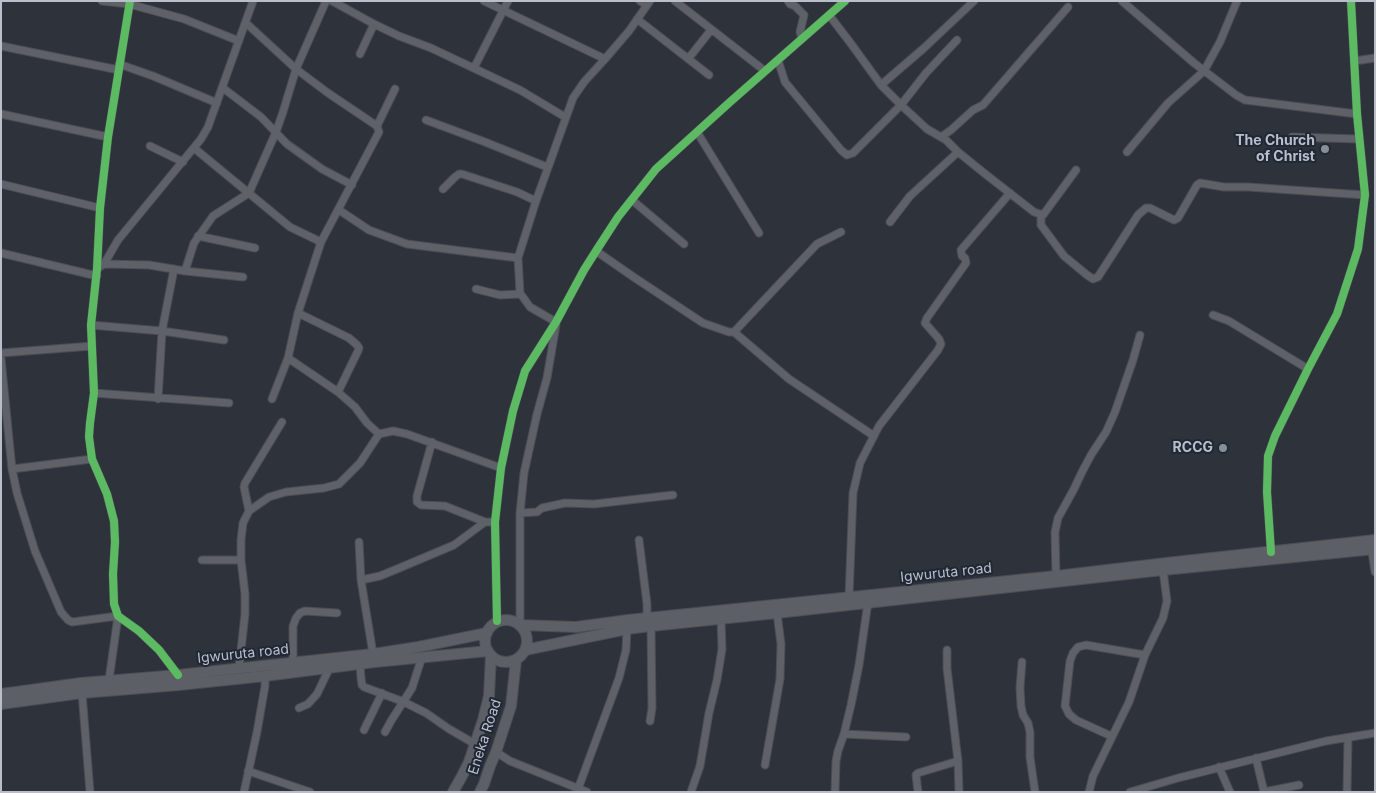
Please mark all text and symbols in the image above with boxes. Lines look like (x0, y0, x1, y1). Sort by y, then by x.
place label: The Church of Christ (1235, 133, 1315, 166)
marker: The Church of Christ (1319, 143, 1331, 155)
place label: RCCG (1173, 440, 1213, 456)
marker: RCCG (1217, 442, 1229, 454)
street label: Igwuruta road (899, 560, 993, 586)
street label: Igwuruta road (196, 641, 290, 667)
street label: Eneka Road (465, 697, 505, 777)

